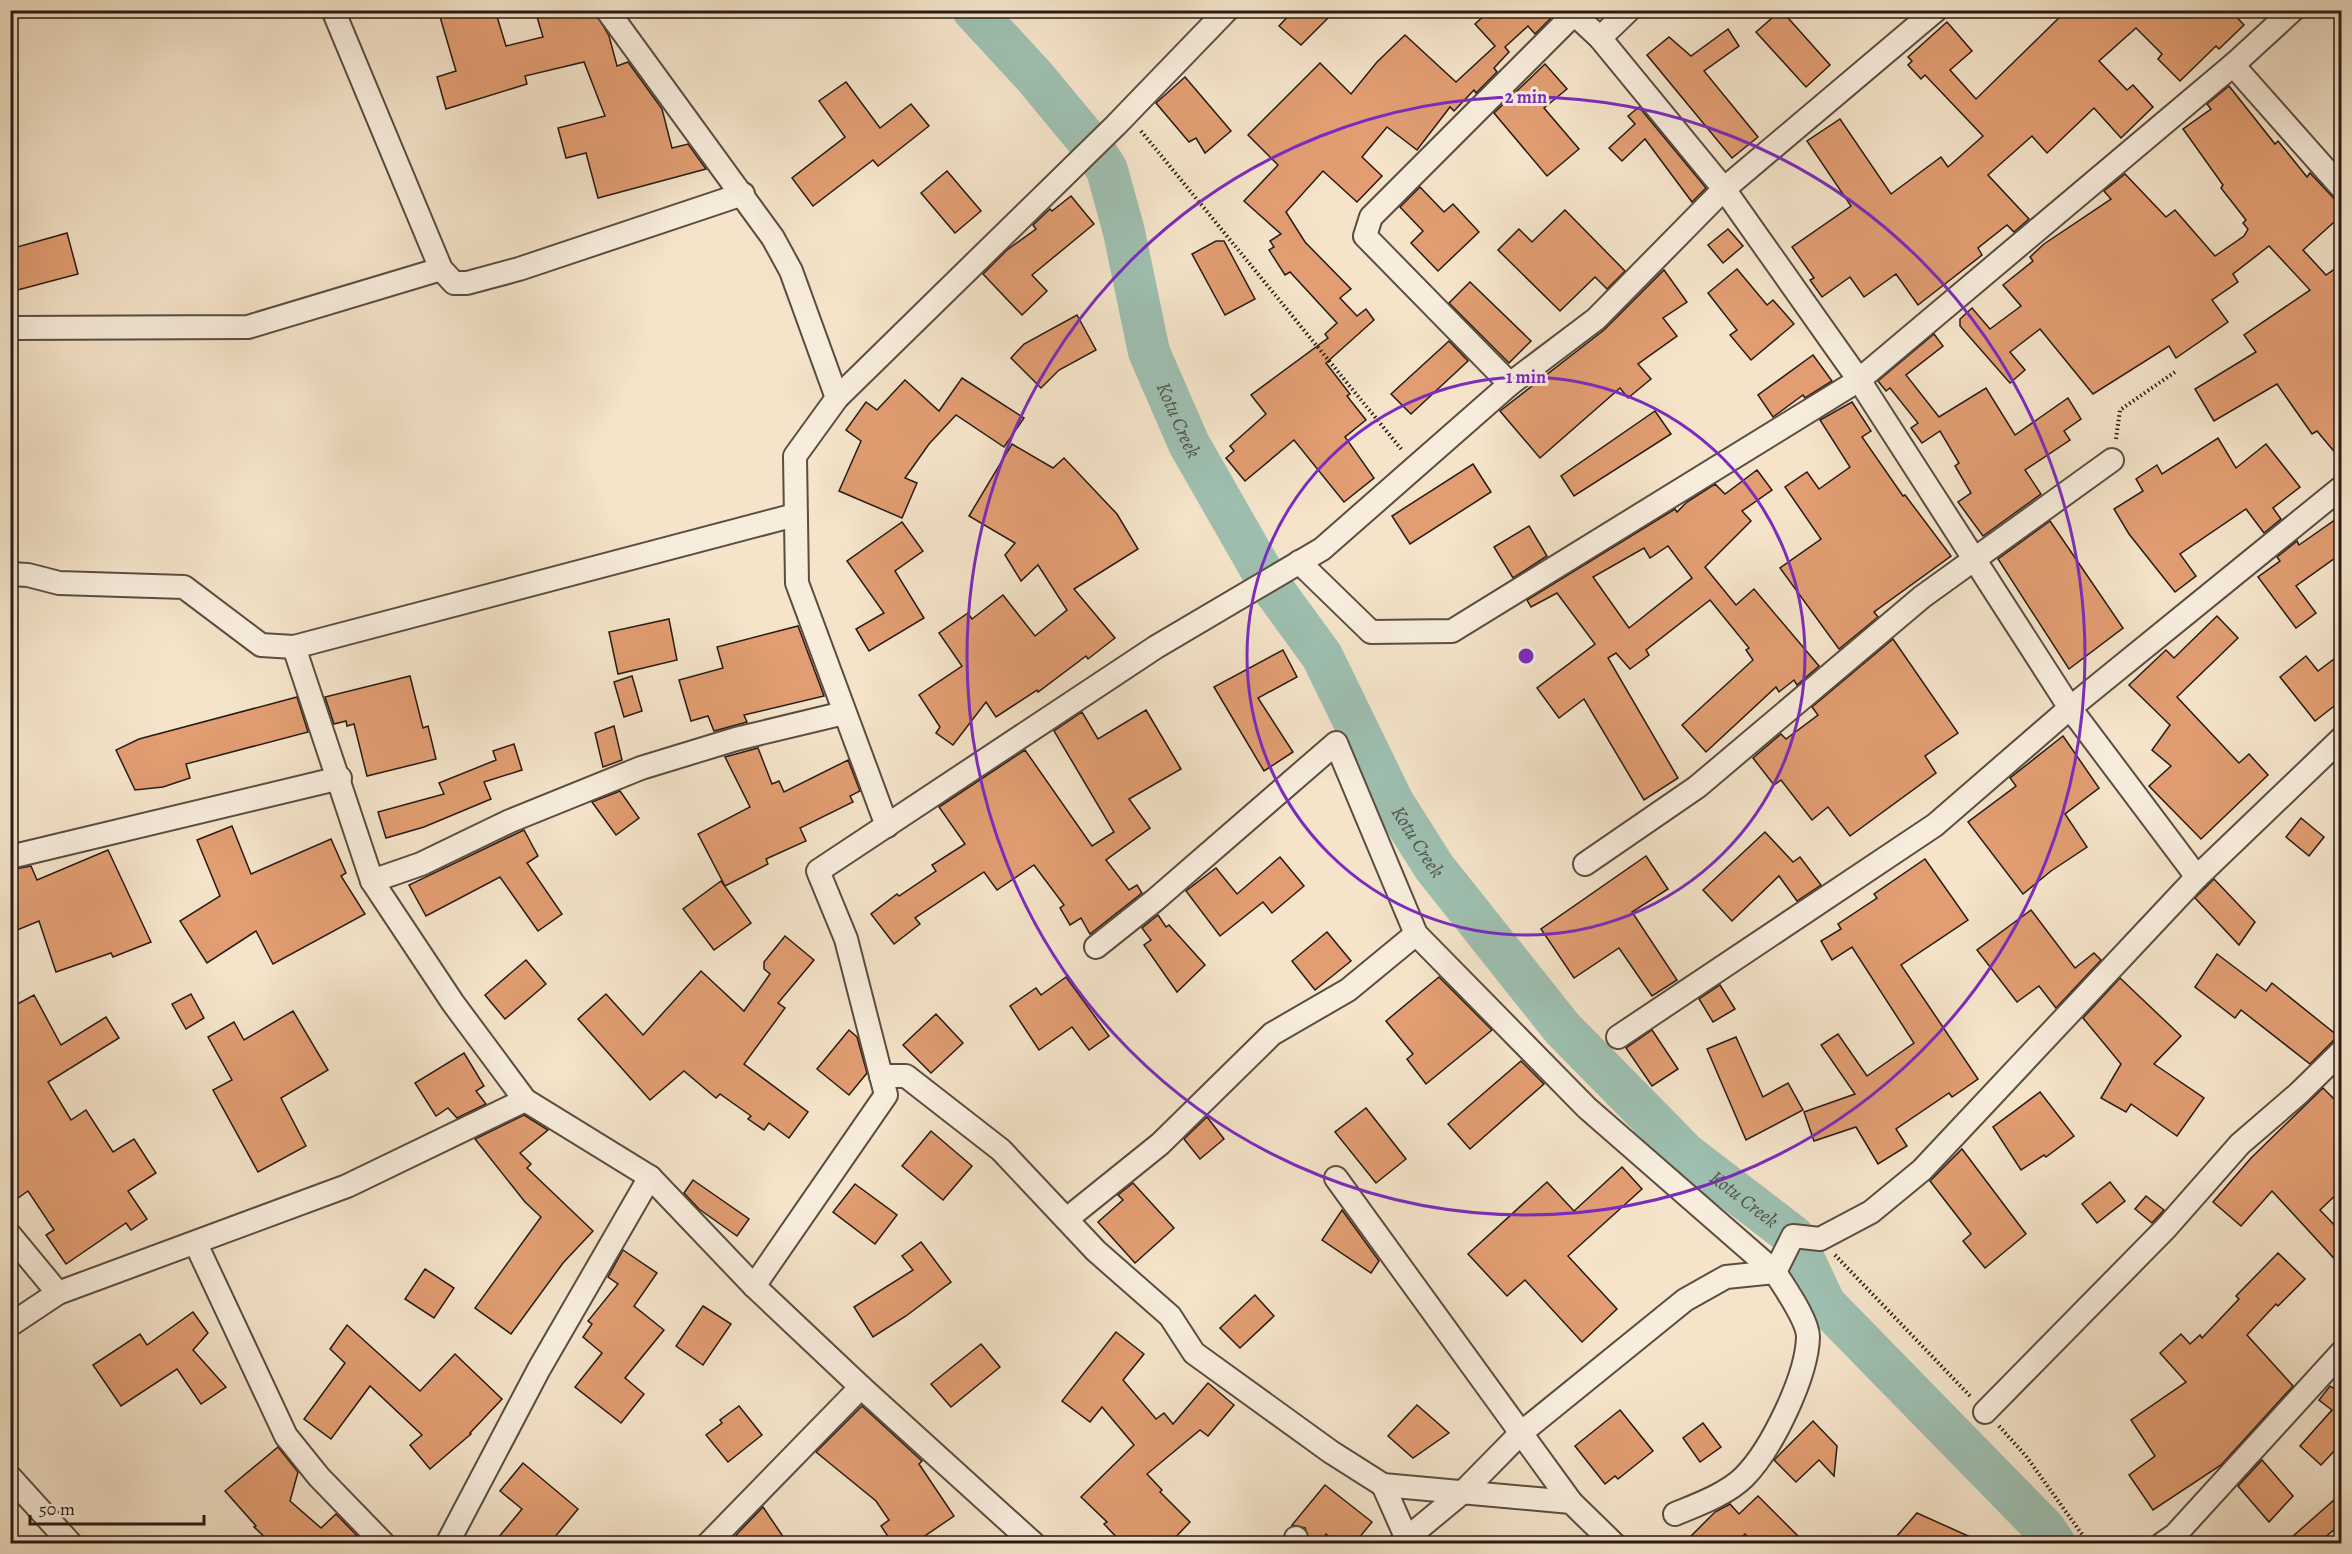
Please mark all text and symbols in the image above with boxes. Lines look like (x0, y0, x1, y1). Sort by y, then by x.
text: 2 min (1505, 85, 1547, 109)
text: 1 min (1506, 365, 1546, 389)
water label: Kotu Creek (1150, 378, 1208, 463)
centre of rings (1516, 646, 1536, 666)
water label: Kotu Creek (1385, 801, 1451, 883)
water label: Kotu Creek (1704, 1164, 1784, 1234)
scale bar (30, 1488, 204, 1526)
text: 50 m (39, 1497, 75, 1521)

